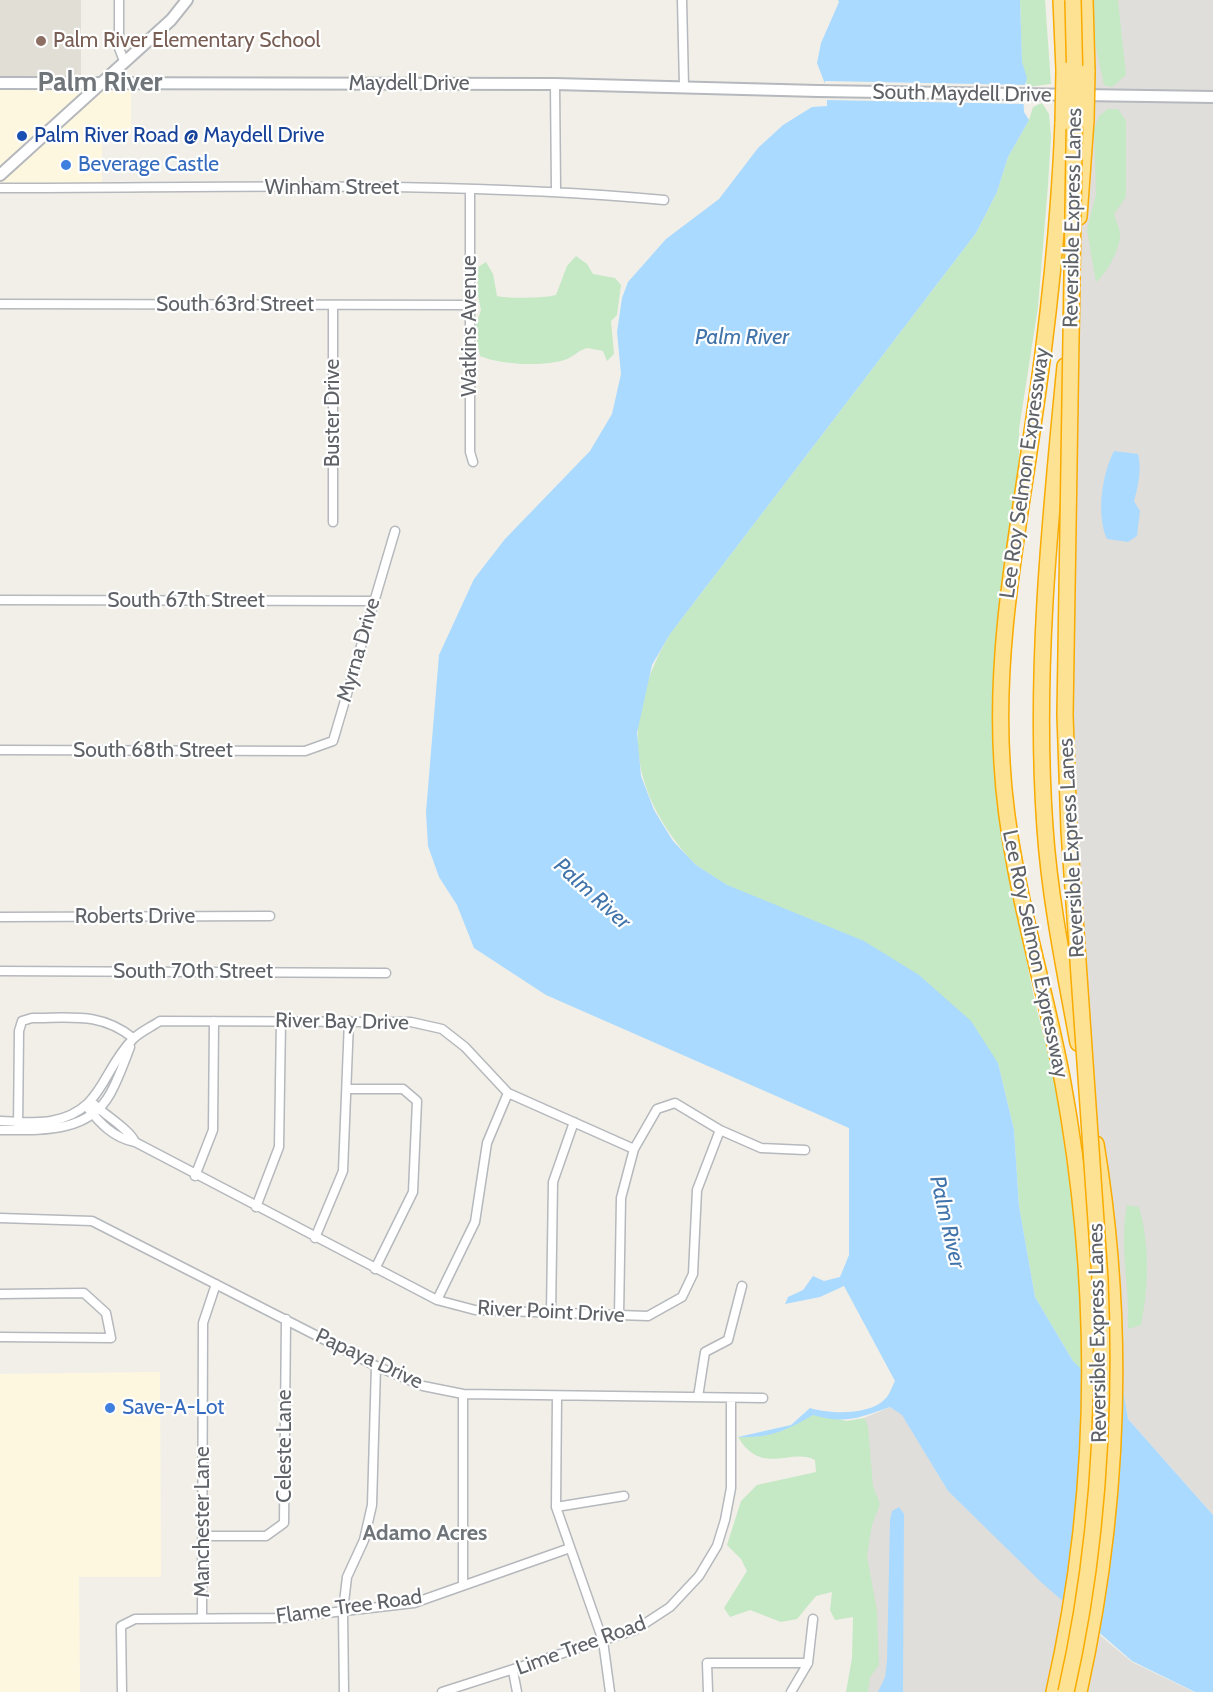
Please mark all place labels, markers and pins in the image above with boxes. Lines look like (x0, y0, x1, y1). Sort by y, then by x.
place label: Palm River Elementary School (53, 28, 320, 54)
marker: Palm River Elementary School (34, 34, 48, 48)
place label: Palm River Road @ Maydell Drive (34, 123, 324, 149)
marker: Palm River Road @ Maydell Drive (15, 129, 29, 143)
place label: Beverage Castle (78, 152, 219, 178)
marker: Beverage Castle (59, 158, 73, 172)
place label: Save-A-Lot (122, 1395, 224, 1421)
marker: Save-A-Lot (103, 1401, 117, 1415)

